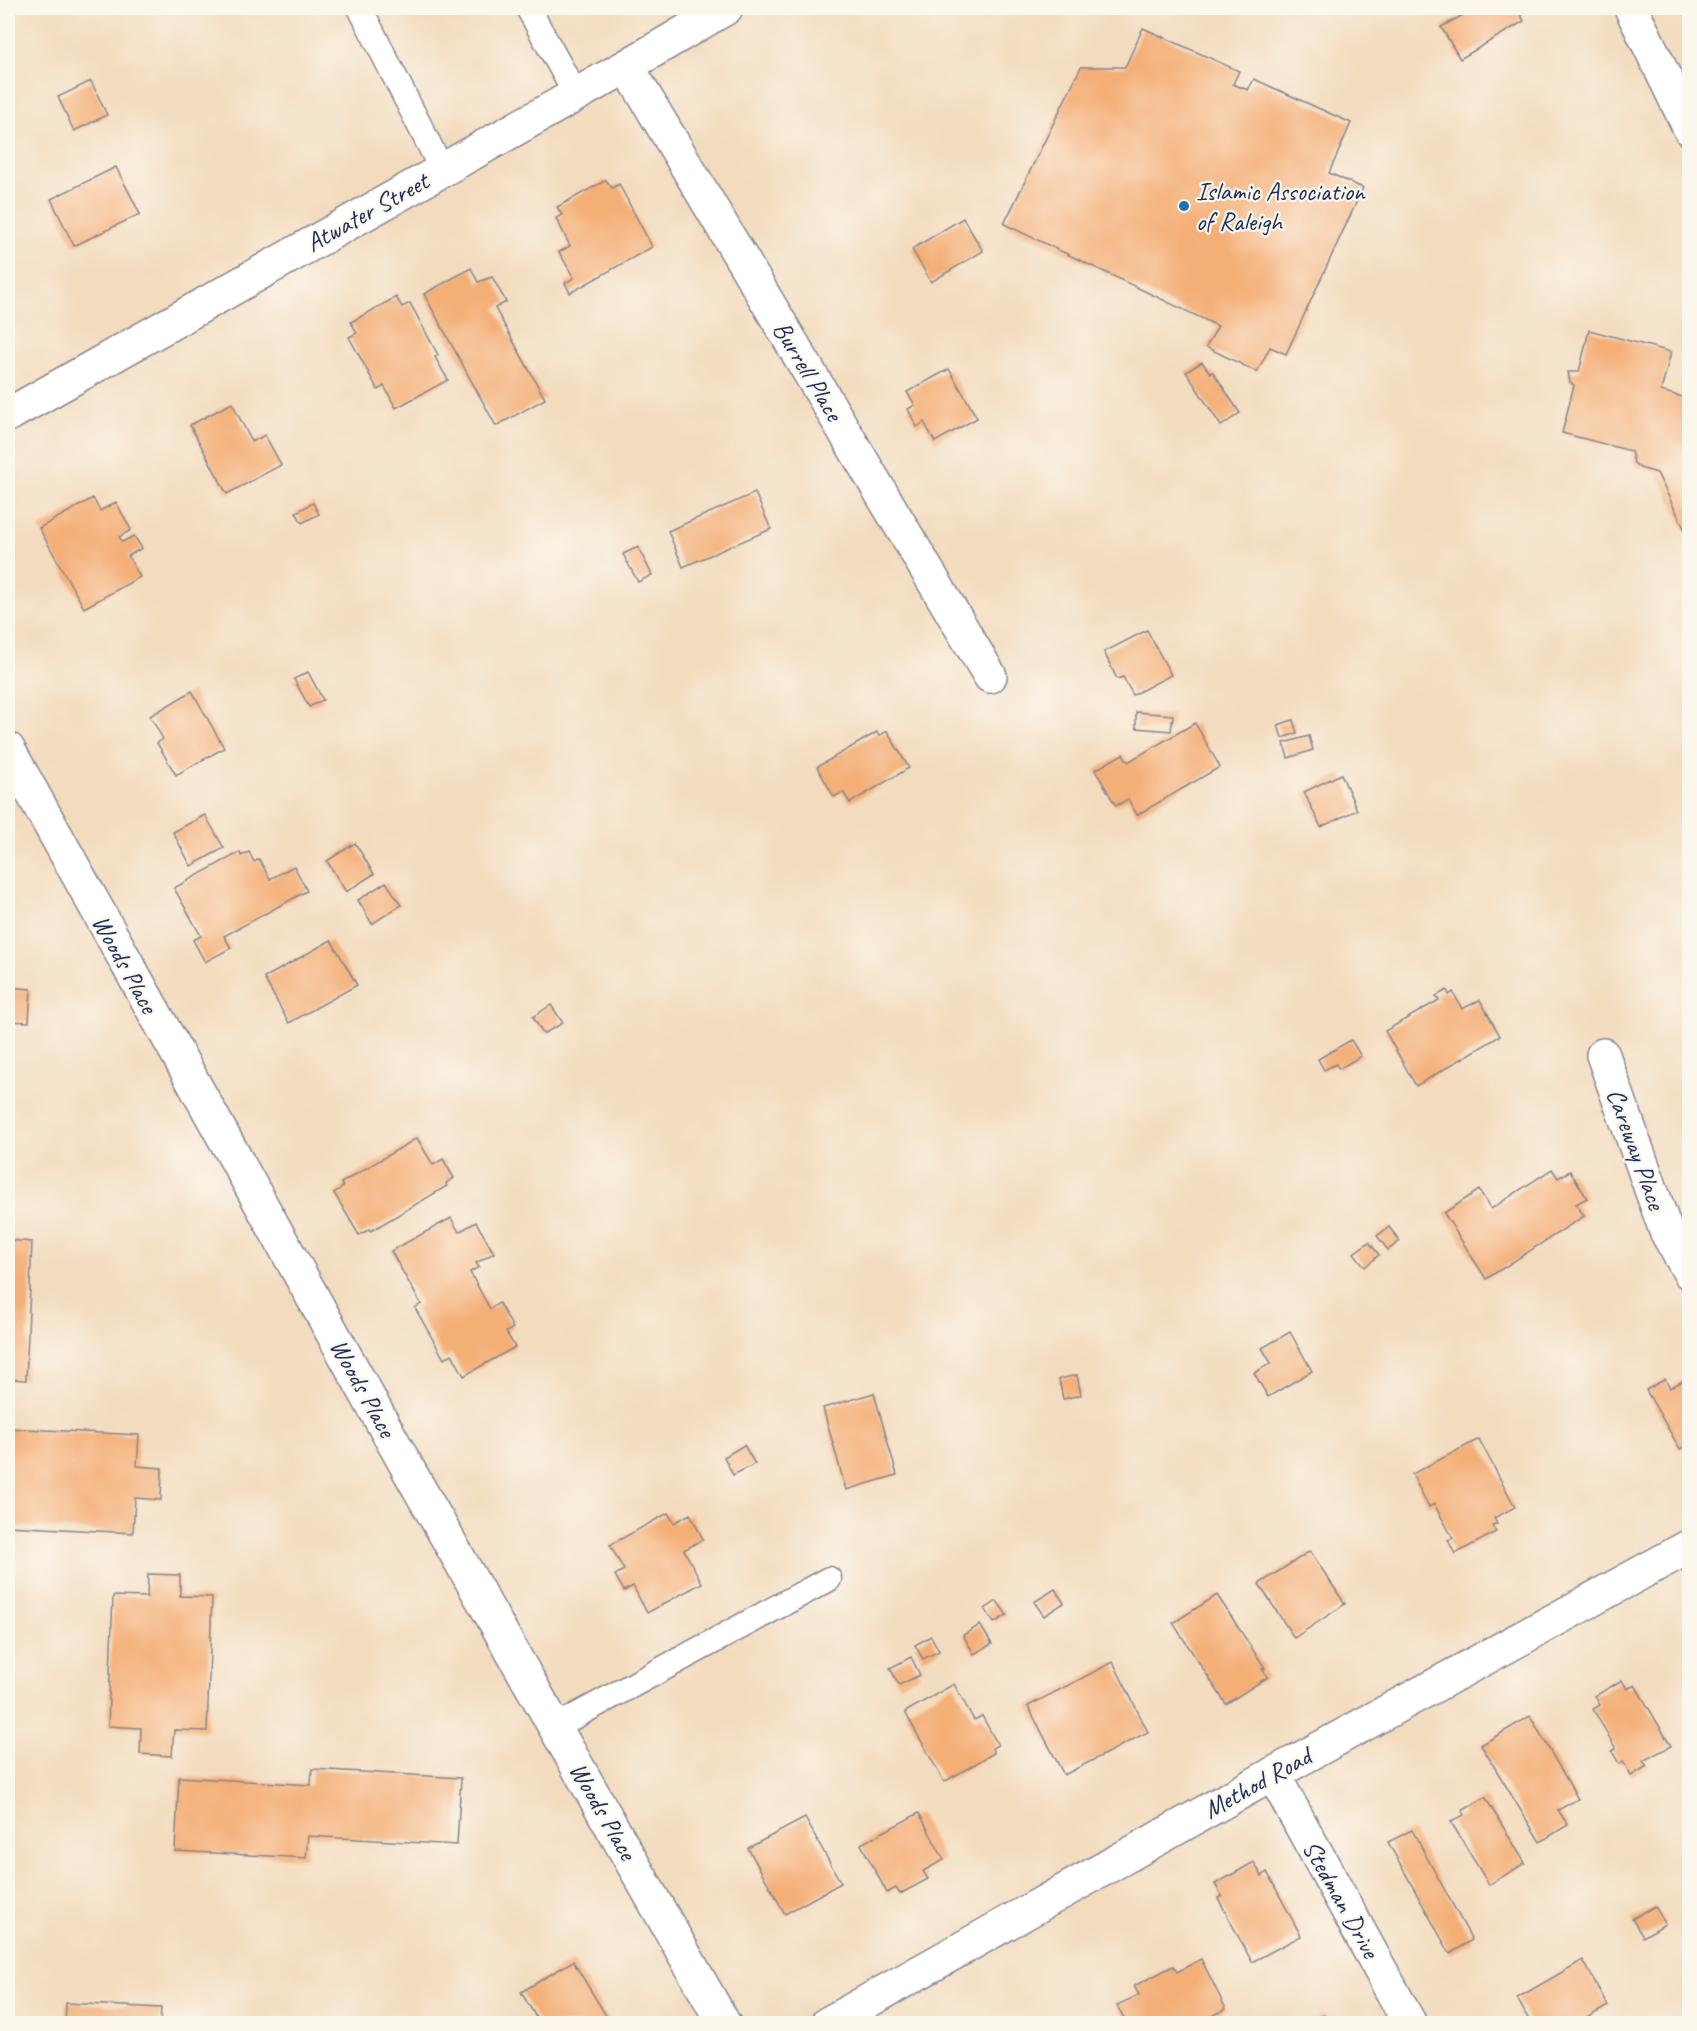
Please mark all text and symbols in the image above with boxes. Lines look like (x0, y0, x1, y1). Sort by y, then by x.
street label: Atwater Street (300, 164, 436, 259)
place label: Islamic Association of Raleigh (1196, 175, 1366, 238)
marker: Islamic Association of Raleigh (1177, 199, 1191, 213)
street label: Burrell Place (765, 315, 852, 429)
street label: Woods Place (85, 909, 167, 1021)
street label: Careway Place (1599, 1084, 1674, 1215)
street label: Woods Place (323, 1333, 405, 1445)
street label: Method Road (1198, 1738, 1320, 1826)
street label: Woods Place (562, 1756, 645, 1868)
street label: Stedman Drive (1295, 1834, 1388, 1966)

